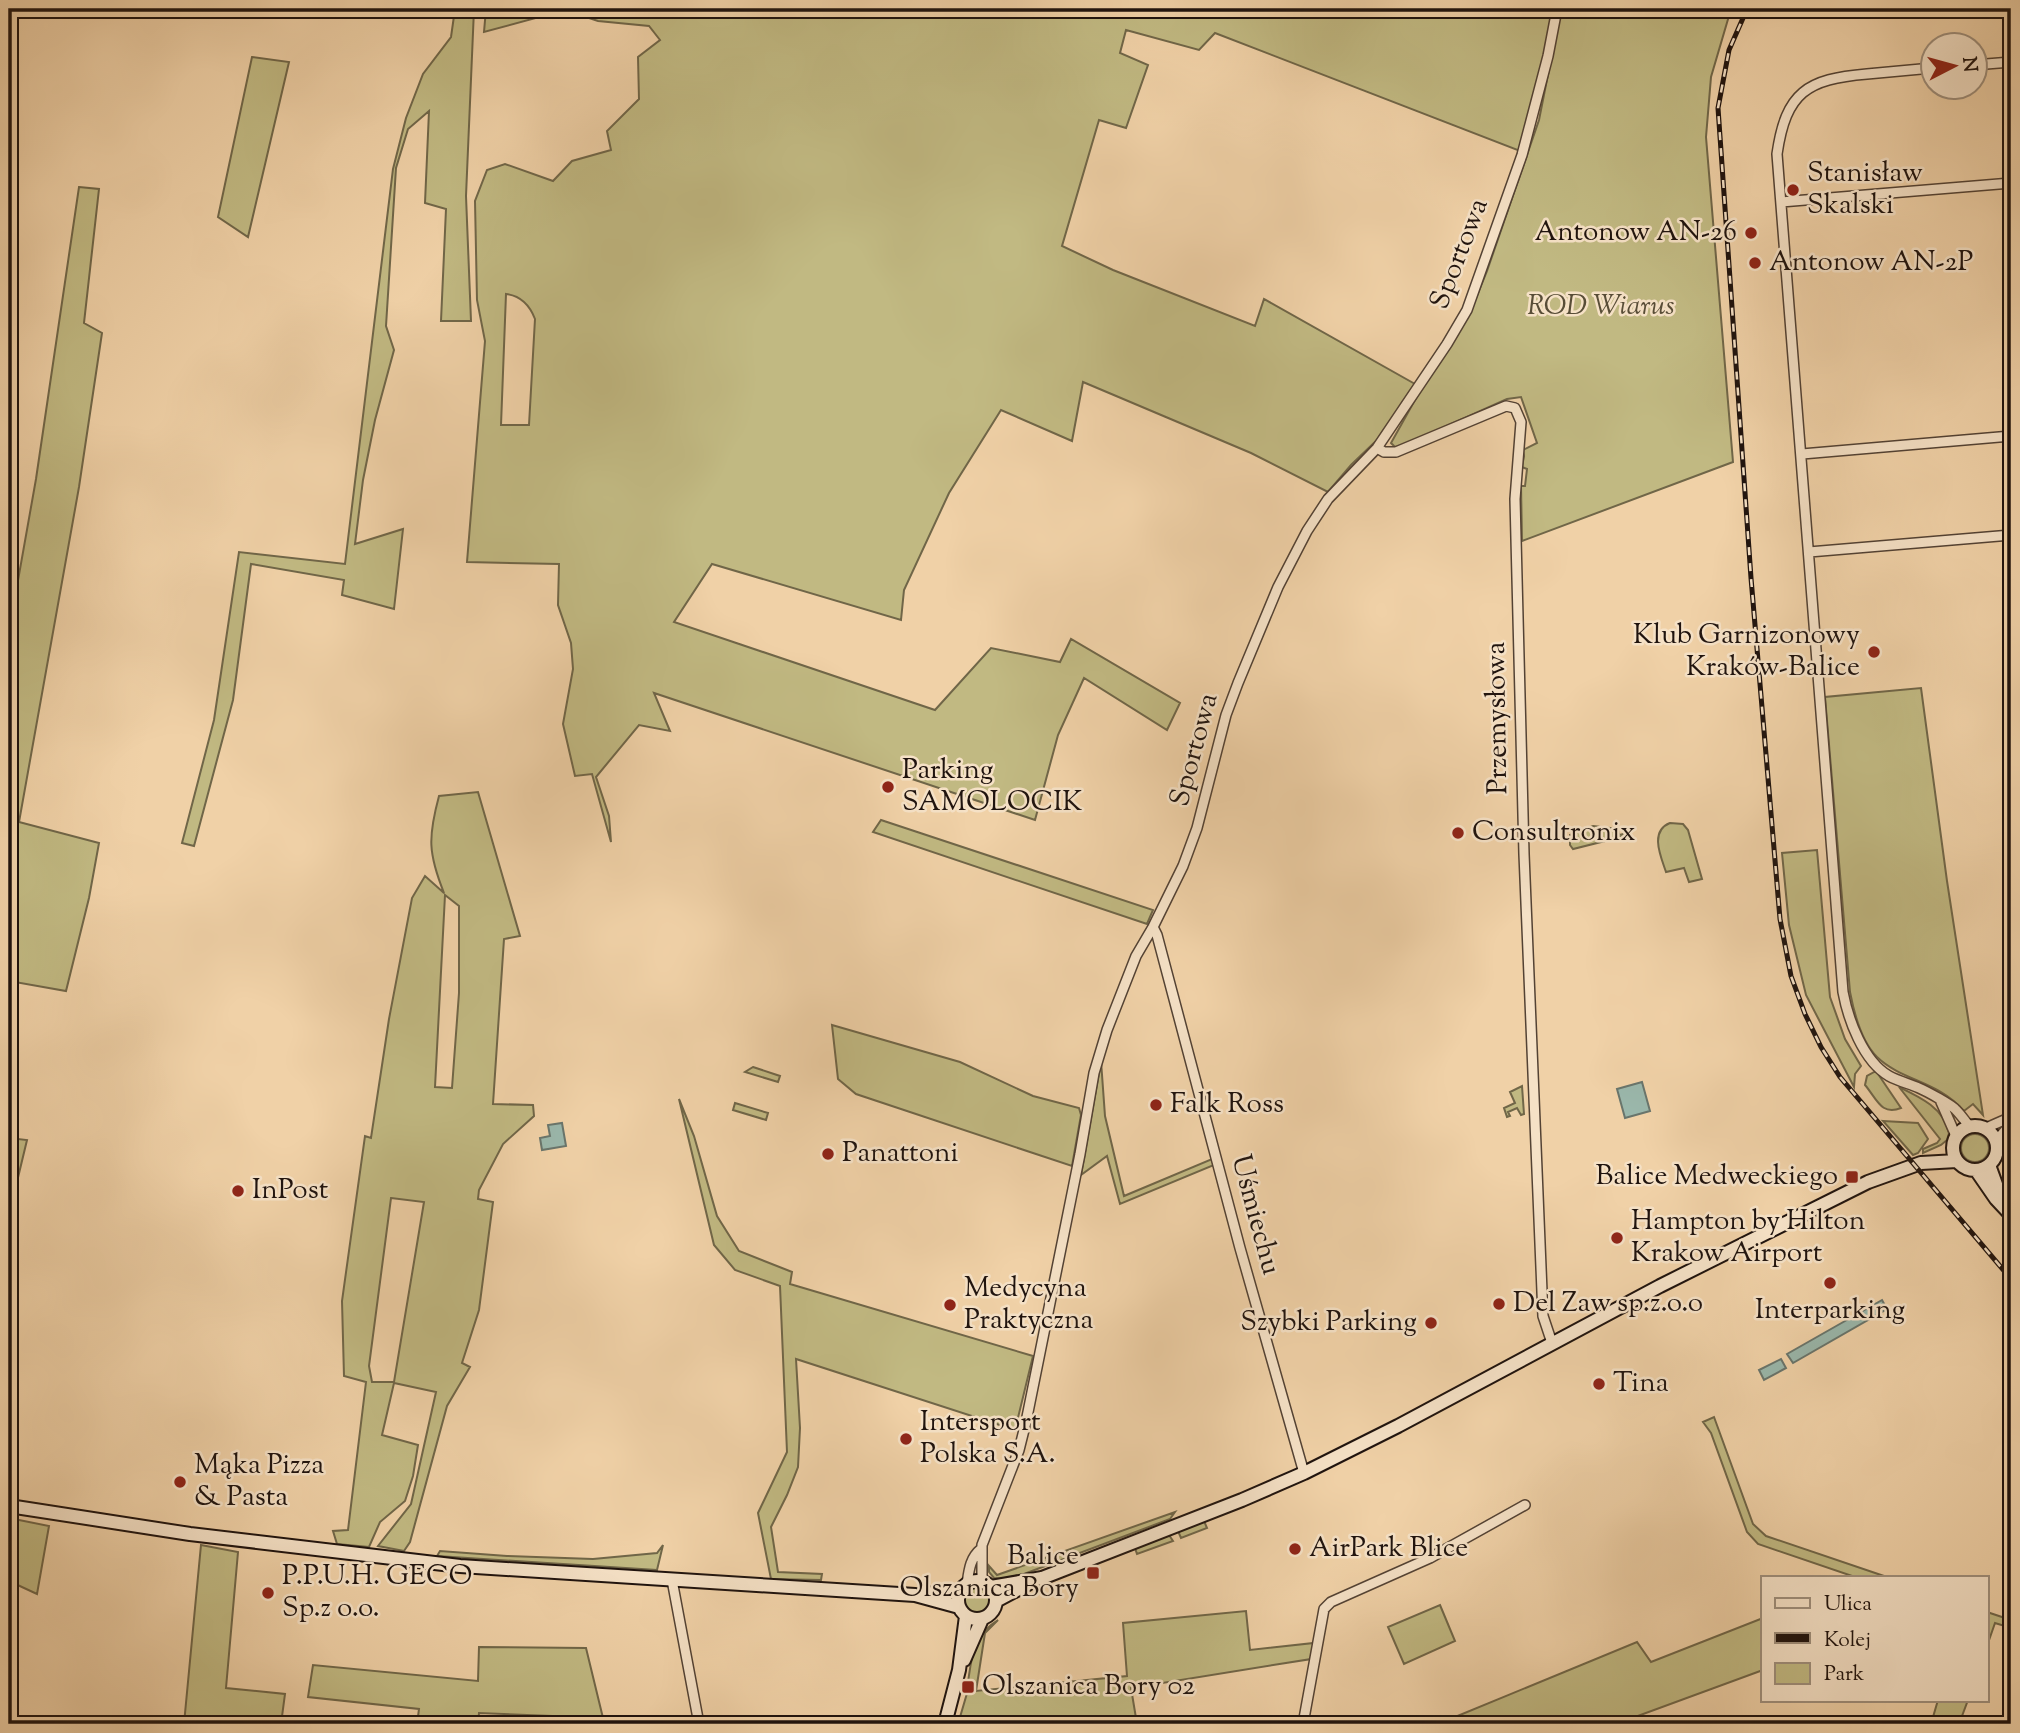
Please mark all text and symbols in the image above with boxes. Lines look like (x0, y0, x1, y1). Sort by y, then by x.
north arrow (1918, 32, 1988, 102)
text: N (1954, 56, 1983, 73)
place label: Stanisław Skalski (1807, 154, 1923, 226)
marker: Stanisław Skalski (1785, 182, 1801, 198)
street label: Sportowa (1421, 193, 1499, 315)
place label: Antonow AN-26 (1534, 213, 1737, 253)
marker: Antonow AN-26 (1743, 225, 1759, 241)
place label: Antonow AN-2P (1769, 243, 1973, 283)
marker: Antonow AN-2P (1747, 255, 1763, 271)
park label: ROD Wiarus (1527, 287, 1675, 327)
place label: Klub Garnizonowy Kraków-Balice (1633, 616, 1860, 688)
street label: Przemysłowa (1477, 641, 1519, 795)
marker: Klub Garnizonowy Kraków-Balice (1866, 644, 1882, 660)
street label: Sportowa (1161, 689, 1229, 811)
place label: Parking SAMOLOCIK (902, 751, 1083, 823)
marker: Parking SAMOLOCIK (880, 779, 896, 795)
place label: Consultronix (1472, 813, 1636, 853)
marker: Consultronix (1450, 825, 1466, 841)
place label: Falk Ross (1170, 1085, 1284, 1125)
marker: Falk Ross (1148, 1097, 1164, 1113)
place label: Panattoni (842, 1134, 959, 1174)
marker: Panattoni (820, 1146, 836, 1162)
street label: Uśmiechu (1220, 1151, 1290, 1279)
place label: Balice Medweckiego (1596, 1157, 1838, 1197)
marker: Balice Medweckiego (1844, 1169, 1860, 1185)
place label: InPost (252, 1171, 329, 1211)
marker: InPost (230, 1183, 246, 1199)
place label: Hampton by Hilton Krakow Airport (1631, 1202, 1865, 1274)
marker: Hampton by Hilton Krakow Airport (1609, 1230, 1625, 1246)
place label: Medycyna Praktyczna (964, 1269, 1094, 1341)
marker: Interparking (1822, 1275, 1838, 1291)
place label: Del Zaw sp.z.o.o (1513, 1284, 1703, 1324)
place label: Interparking (1755, 1291, 1905, 1331)
marker: Del Zaw sp.z.o.o (1491, 1296, 1507, 1312)
marker: Medycyna Praktyczna (942, 1297, 958, 1313)
place label: Szybki Parking (1240, 1303, 1417, 1343)
marker: Szybki Parking (1423, 1315, 1439, 1331)
place label: Tina (1613, 1364, 1669, 1404)
marker: Tina (1591, 1376, 1607, 1392)
place label: Intersport Polska S.A. (920, 1403, 1056, 1475)
marker: Intersport Polska S.A. (898, 1431, 914, 1447)
place label: Mąka Pizza & Pasta (194, 1446, 324, 1518)
marker: Mąka Pizza & Pasta (172, 1474, 188, 1490)
place label: AirPark Blice (1309, 1529, 1468, 1569)
place label: Balice Olszanica Bory (900, 1537, 1079, 1609)
marker: AirPark Blice (1287, 1541, 1303, 1557)
place label: P.P.U.H. GECO Sp.z o.o. (282, 1557, 472, 1629)
marker: Balice Olszanica Bory (1085, 1565, 1101, 1581)
legend (1761, 1576, 1988, 1702)
marker: P.P.U.H. GECO Sp.z o.o. (260, 1585, 276, 1601)
text: Ulica (1824, 1590, 1872, 1620)
text: Kolej (1824, 1626, 1871, 1656)
text: Park (1824, 1660, 1865, 1690)
place label: Olszanica Bory 02 (982, 1667, 1195, 1707)
marker: Olszanica Bory 02 (960, 1679, 976, 1695)

